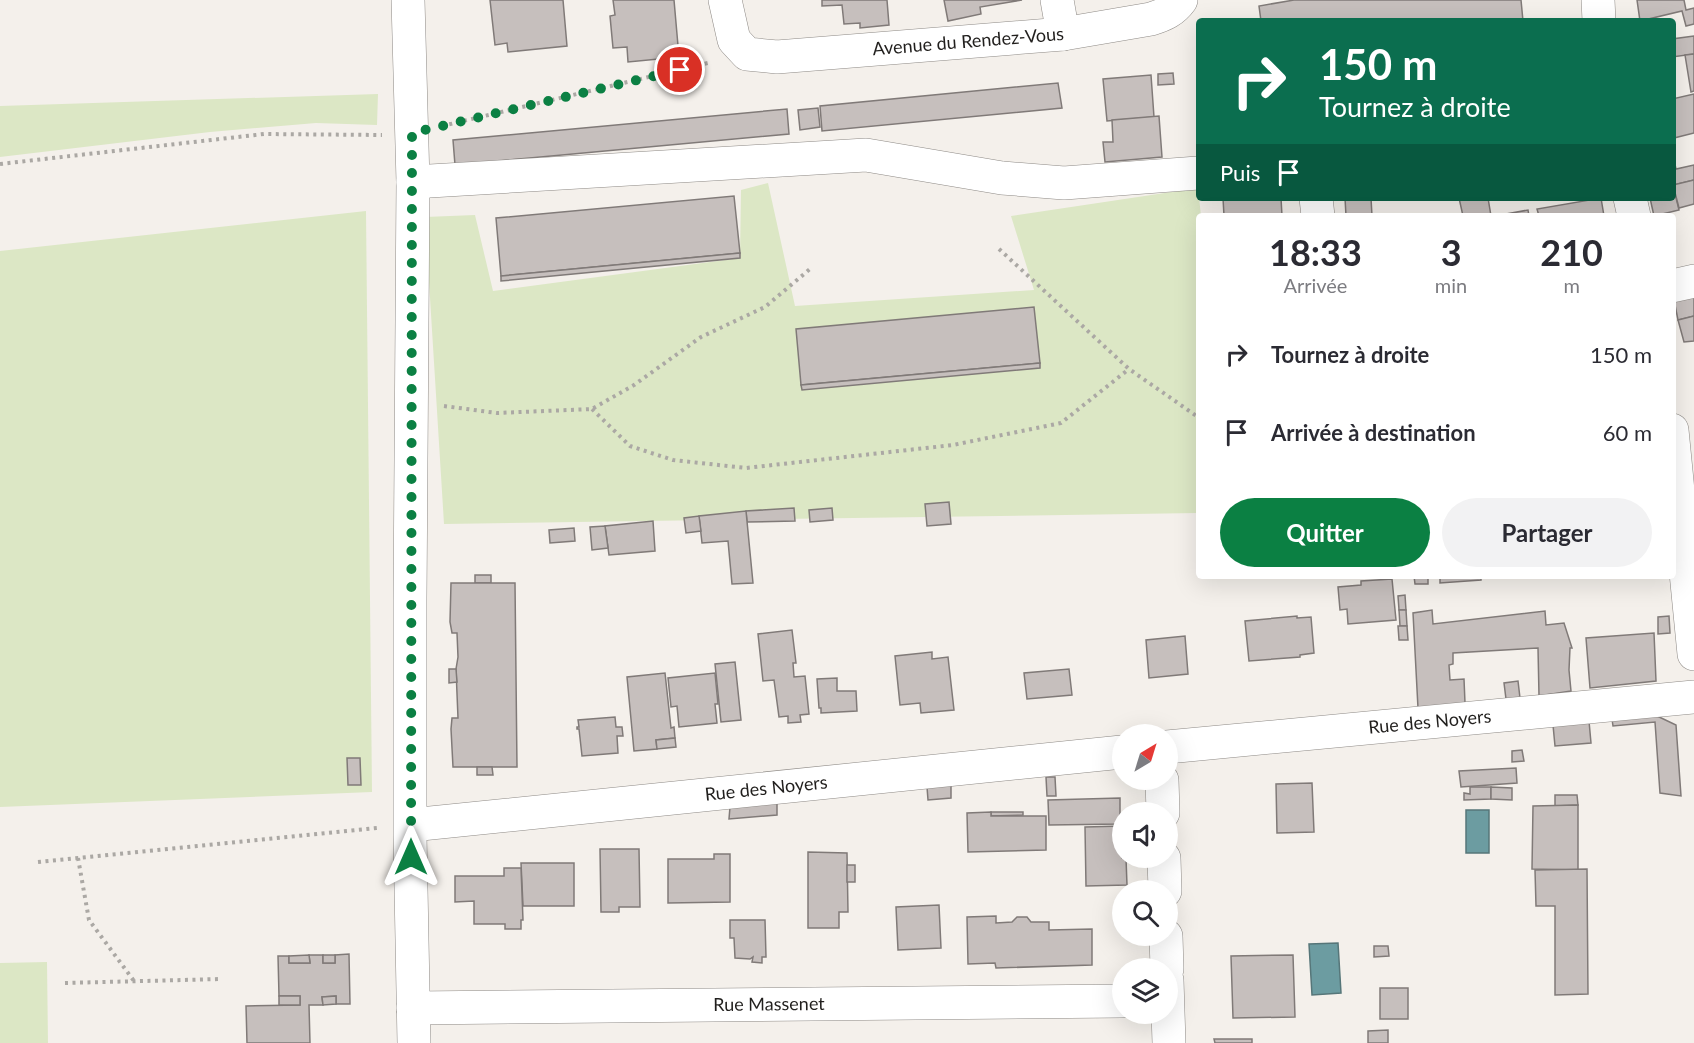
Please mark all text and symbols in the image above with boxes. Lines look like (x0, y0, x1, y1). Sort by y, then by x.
street label: Avenue du Rendez-Vous (872, 22, 1065, 59)
text: 150 m (1319, 39, 1437, 89)
icon: right (1220, 42, 1298, 120)
pin (654, 44, 705, 95)
icon: arrive (663, 53, 696, 86)
text: Tournez à droite (1319, 90, 1511, 123)
icon: arrive (1272, 156, 1305, 189)
text: Puis (1220, 159, 1260, 186)
text: 18:33 (1269, 230, 1362, 274)
text: 3 (1441, 230, 1462, 274)
text: 210 (1540, 230, 1603, 274)
text: Arrivée (1283, 273, 1347, 297)
text: min (1435, 273, 1467, 297)
text: m (1563, 273, 1580, 297)
icon: right (1220, 338, 1253, 371)
text: Tournez à droite (1271, 341, 1429, 368)
text: 150 m (1590, 341, 1652, 368)
icon: arrive (1220, 416, 1253, 449)
text: Arrivée à destination (1271, 419, 1476, 446)
text: 60 m (1603, 419, 1652, 446)
button: Quitter (1220, 498, 1430, 567)
button: Partager (1442, 498, 1652, 567)
street label: Rue des Noyers (1367, 704, 1492, 738)
north arrow (1112, 724, 1178, 790)
map controls (1112, 724, 1178, 1024)
street label: Rue des Noyers (704, 770, 829, 805)
button: sound (1112, 802, 1178, 868)
position arrow (379, 825, 443, 889)
button: search (1112, 880, 1178, 946)
button: layers (1112, 958, 1178, 1024)
street label: Rue Massenet (713, 992, 825, 1015)

